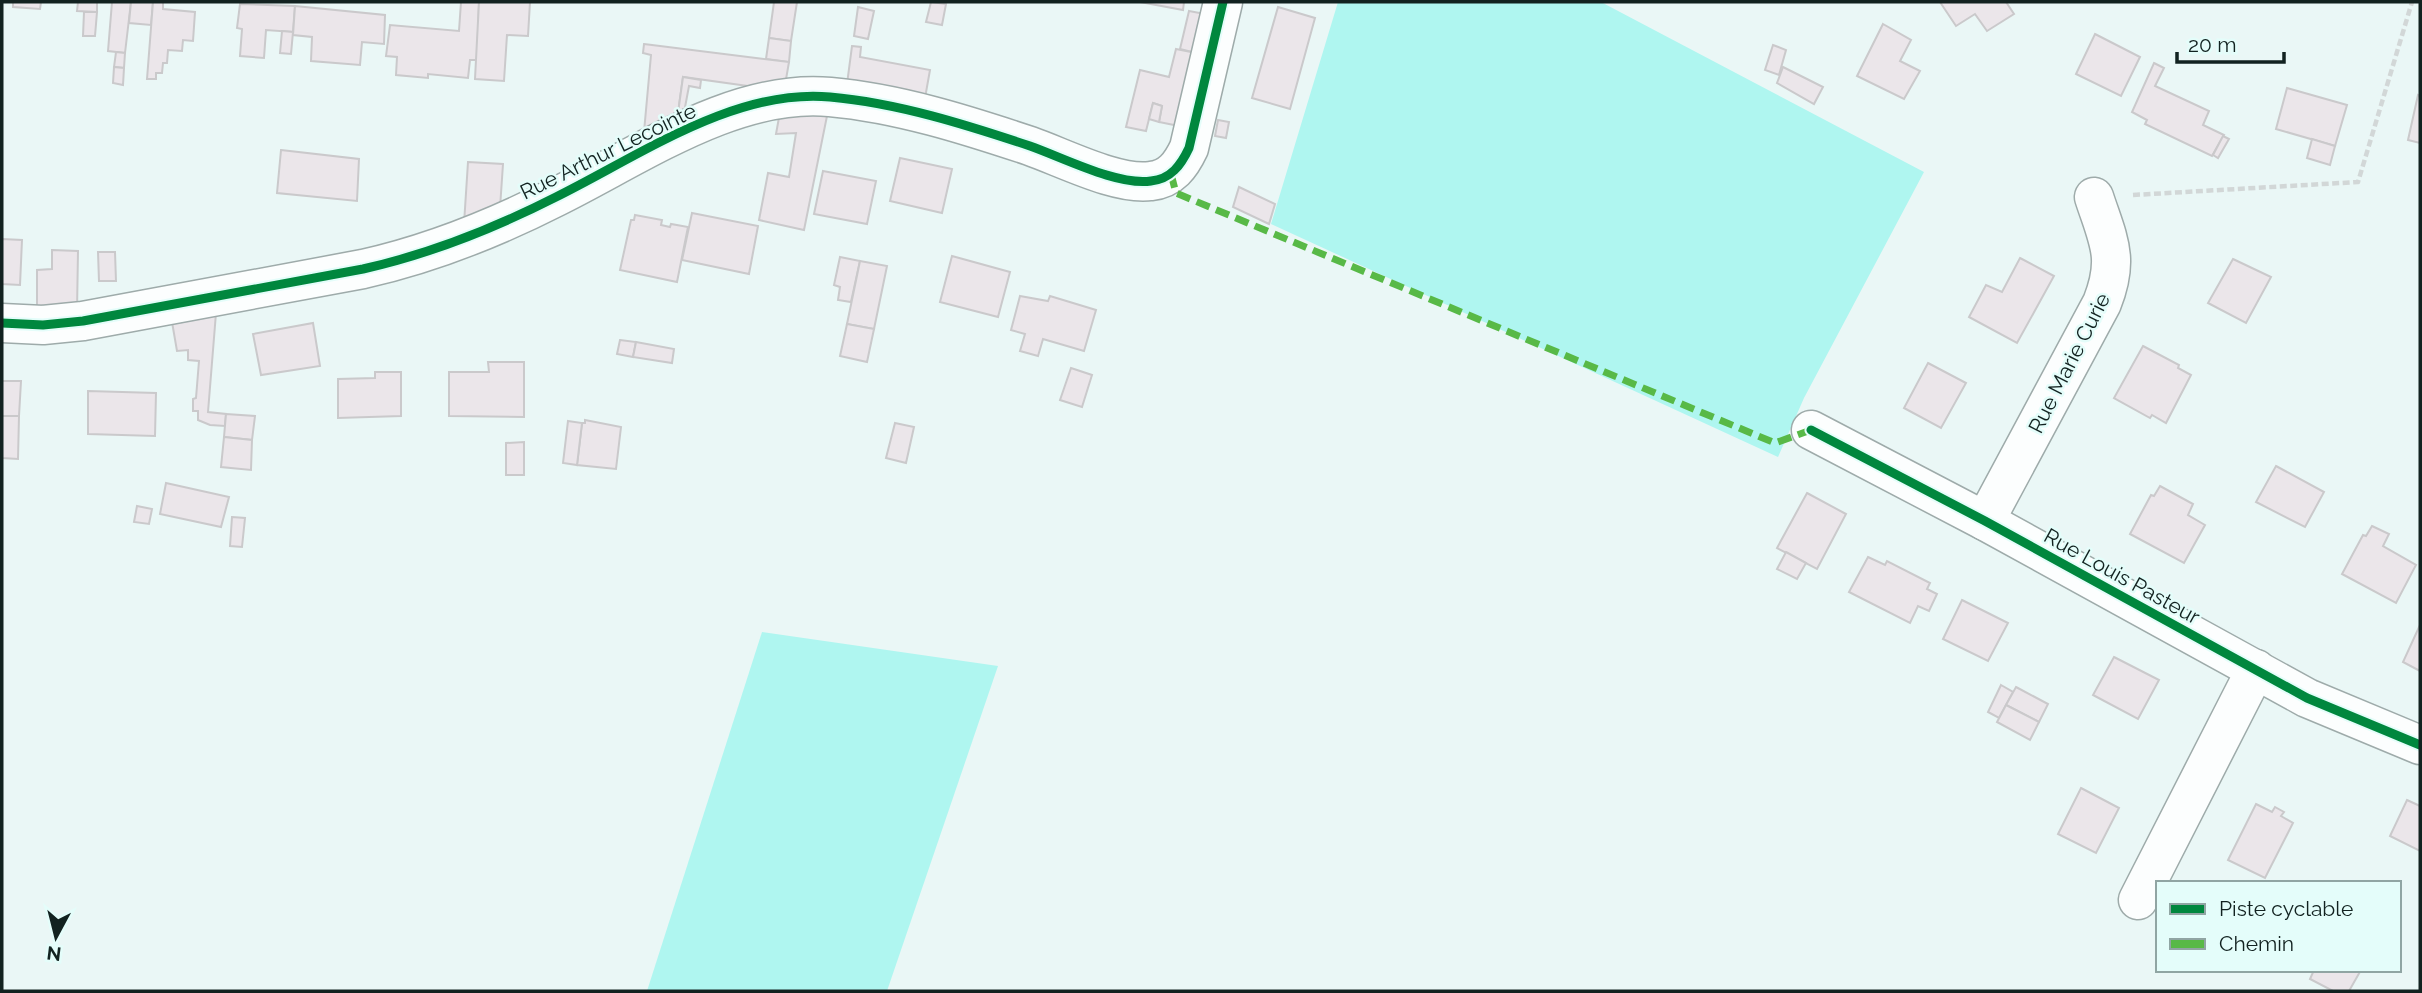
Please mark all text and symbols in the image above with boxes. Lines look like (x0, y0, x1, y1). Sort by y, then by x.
scale bar (2177, 21, 2284, 65)
text: 20 m (2188, 32, 2236, 57)
street label: Rue Arthur Lecointe (516, 98, 700, 204)
street label: Rue Marie Curie (2023, 289, 2115, 437)
street label: Rue Louis Pasteur (2040, 523, 2205, 629)
legend (2156, 881, 2401, 972)
text: Piste cyclable (2219, 896, 2353, 921)
north arrow (21, 902, 91, 972)
text: Chemin (2219, 931, 2294, 956)
text: N (45, 942, 62, 966)

